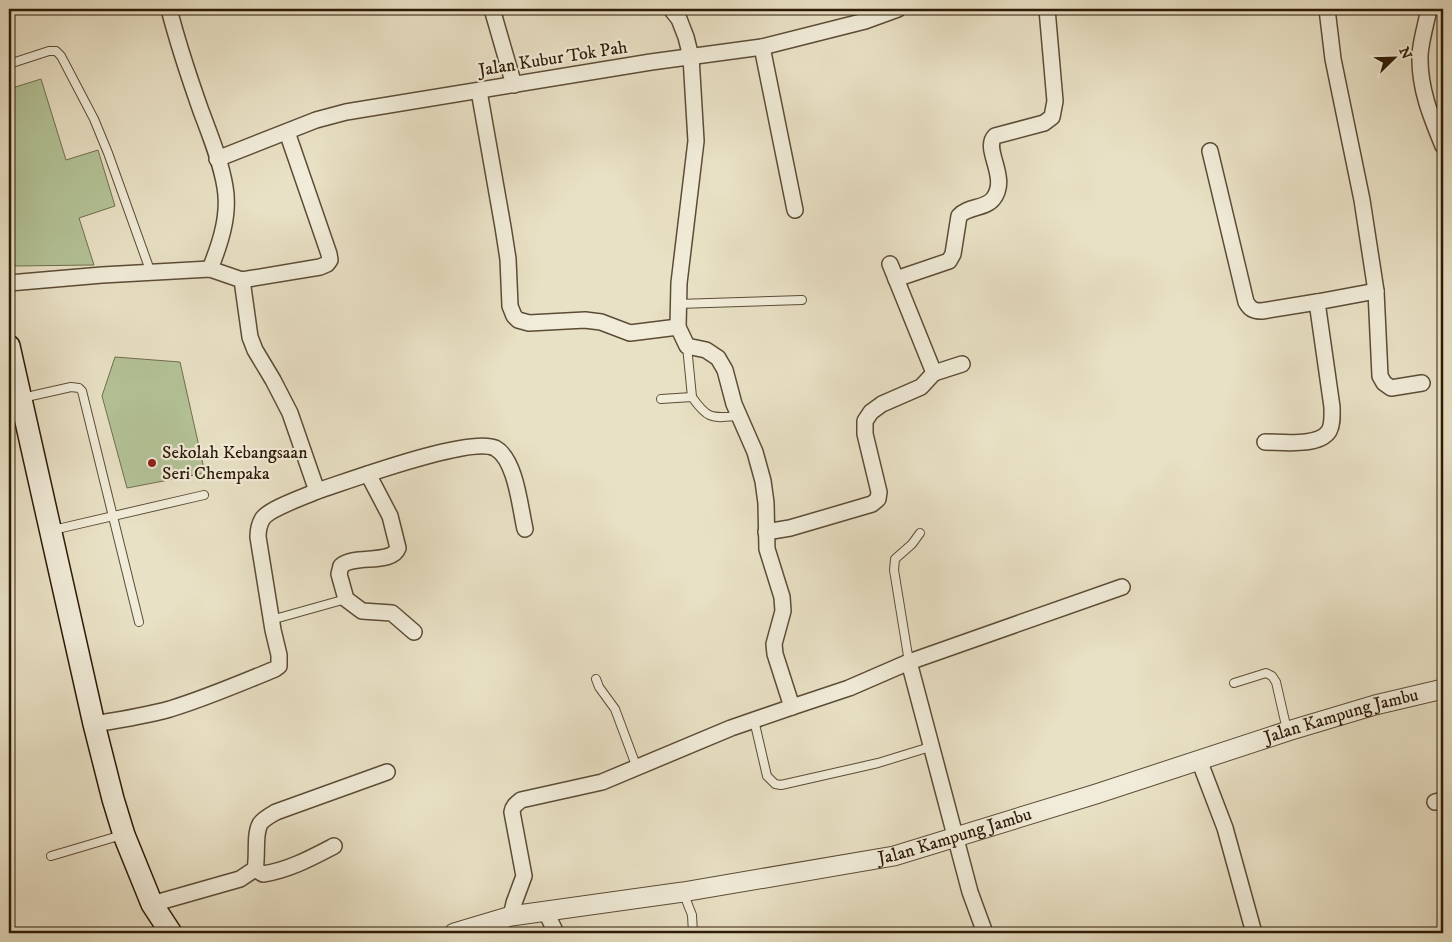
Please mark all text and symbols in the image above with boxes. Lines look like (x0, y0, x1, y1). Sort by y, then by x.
north arrow (1370, 32, 1420, 82)
street label: Jalan Kubur Tok Pah (475, 36, 630, 82)
text: N (1395, 45, 1416, 63)
place label: Sekolah Kebangsaan Seri Chempaka (162, 442, 308, 485)
marker: Sekolah Kebangsaan Seri Chempaka (146, 457, 158, 469)
street label: Jalan Kampung Jambu (1260, 684, 1421, 750)
street label: Jalan Kampung Jambu (874, 803, 1035, 870)

